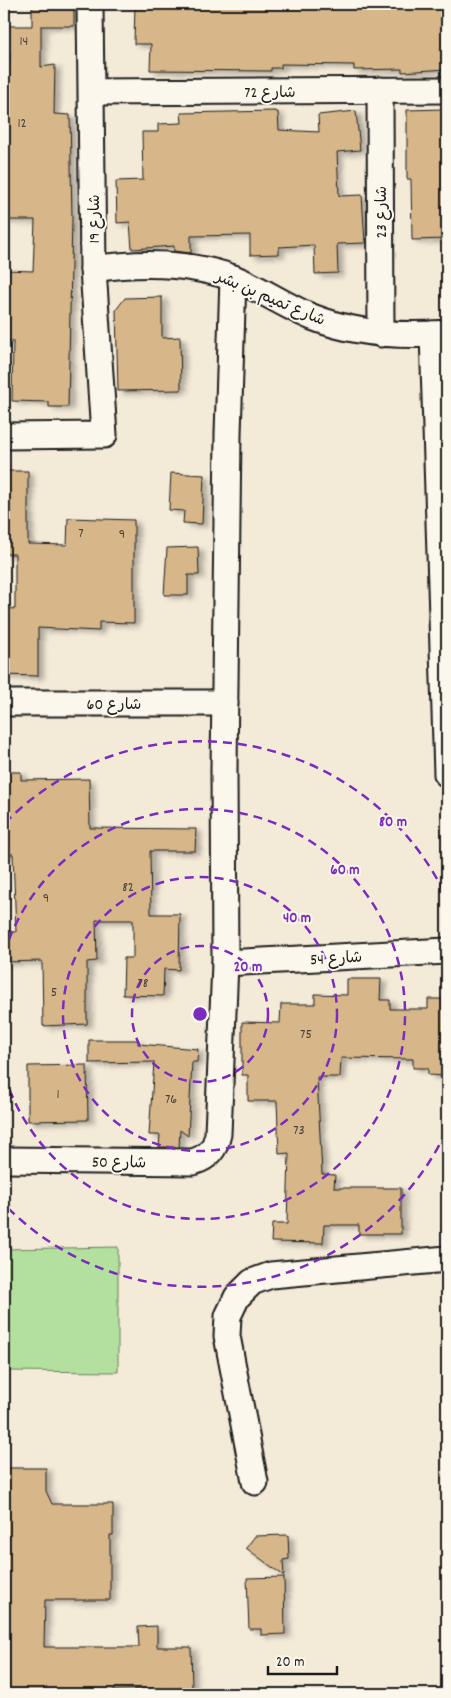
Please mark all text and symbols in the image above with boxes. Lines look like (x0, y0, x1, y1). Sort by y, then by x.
house number: 14 (20, 32, 28, 52)
street label: شارع 72 (244, 82, 296, 105)
house number: 12 (17, 114, 27, 134)
street label: شارع 23 (371, 186, 394, 238)
street label: شارع 19 (84, 194, 107, 244)
street label: شارع تميم بن بشر (210, 265, 328, 333)
house number: 7 (78, 524, 84, 544)
house number: 9 (119, 525, 125, 545)
street label: شارع 60 (87, 694, 141, 717)
text: 80 m (379, 812, 407, 834)
text: 60 m (330, 860, 360, 882)
house number: 82 (122, 878, 134, 898)
house number: 9 (43, 889, 49, 909)
text: 40 m (283, 908, 311, 930)
street label: شارع 54 (309, 947, 363, 972)
text: 20 m (234, 957, 262, 979)
house number: 78 (138, 974, 149, 994)
house number: 5 (51, 983, 57, 1003)
centre of rings (191, 1005, 209, 1023)
house number: 75 (300, 1025, 312, 1045)
house number: 1 (56, 1085, 60, 1105)
house number: 76 (165, 1090, 177, 1110)
house number: 73 (293, 1121, 305, 1141)
street label: شارع 50 (92, 1152, 146, 1175)
scale bar (268, 1643, 337, 1675)
text: 20 m (276, 1652, 304, 1674)

